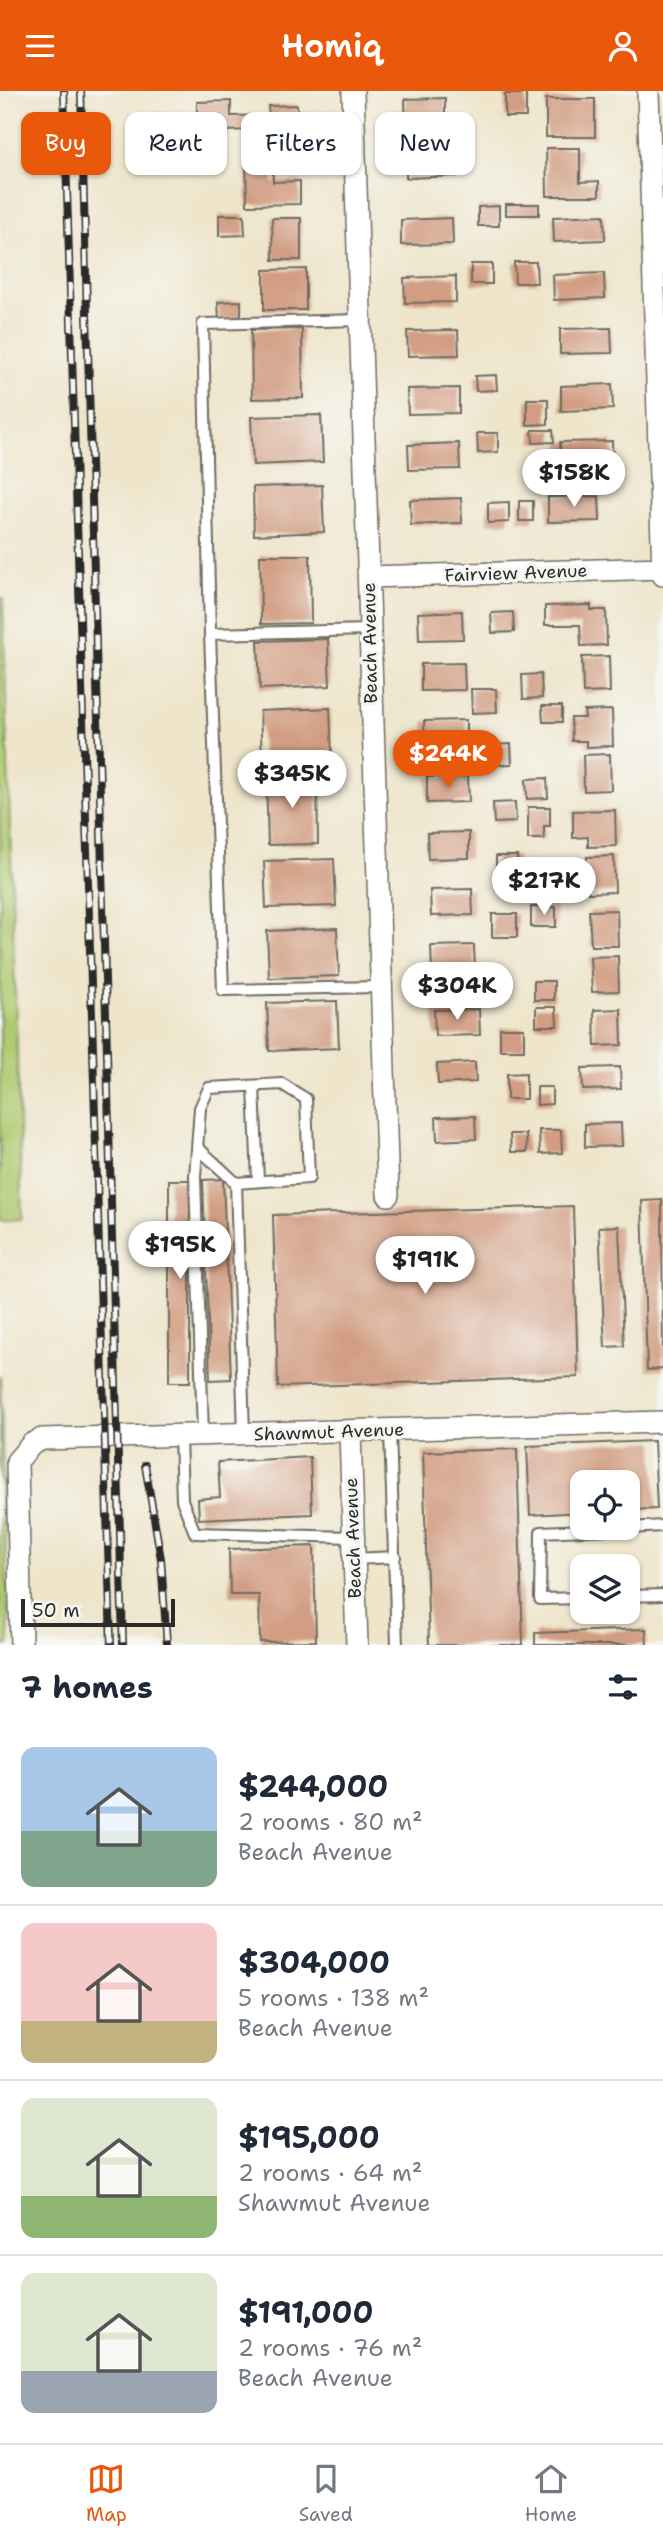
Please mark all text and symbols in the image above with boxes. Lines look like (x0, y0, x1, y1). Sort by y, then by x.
text: Homiq (281, 24, 382, 67)
icon: menu (21, 27, 59, 65)
icon: person (604, 27, 642, 65)
chip: Buy (21, 112, 111, 175)
chip: Rent (125, 112, 227, 175)
chip: Filters (241, 112, 361, 175)
chip: New (375, 112, 475, 175)
pin: $158K (525, 449, 623, 509)
text: $158K (538, 457, 610, 487)
street label: Fairview Avenue (444, 559, 588, 587)
street label: Beach Avenue (357, 582, 383, 704)
pin: $244K (399, 731, 497, 790)
text: $244K (409, 738, 487, 768)
pin: $345K (243, 751, 341, 810)
text: $345K (254, 758, 330, 788)
pin: $217K (495, 857, 593, 917)
text: $217K (508, 865, 580, 895)
pin: $304K (408, 963, 506, 1022)
text: $304K (417, 970, 497, 1000)
pin: $195K (131, 1221, 229, 1281)
text: $195K (144, 1229, 216, 1259)
pin: $191K (376, 1237, 474, 1296)
text: $191K (392, 1244, 458, 1274)
street label: Shawmut Avenue (253, 1417, 405, 1447)
map controls (570, 1470, 640, 1624)
button: locate (570, 1470, 640, 1540)
street label: Beach Avenue (339, 1477, 367, 1599)
button: layers (570, 1554, 640, 1624)
scale bar (21, 1596, 175, 1628)
text: 50 m (32, 1598, 80, 1623)
text: 7 homes (21, 1667, 153, 1708)
icon: filters (604, 1668, 642, 1706)
text: $244,000 (238, 1766, 388, 1807)
icon: home (77, 1775, 161, 1859)
text: 2 rooms · 80 m² (238, 1807, 423, 1837)
text: Beach Avenue (238, 1837, 393, 1867)
text: $304,000 (238, 1942, 390, 1983)
icon: home (77, 1951, 161, 2035)
text: 5 rooms · 138 m² (238, 1983, 429, 2013)
text: Beach Avenue (238, 2013, 393, 2043)
text: $195,000 (238, 2117, 380, 2158)
icon: home (77, 2126, 161, 2210)
text: 2 rooms · 64 m² (238, 2158, 422, 2188)
text: Shawmut Avenue (238, 2188, 430, 2218)
text: $191,000 (238, 2292, 374, 2333)
icon: home (77, 2301, 161, 2385)
text: 2 rooms · 76 m² (238, 2333, 422, 2363)
text: Beach Avenue (238, 2363, 393, 2393)
tab: Map (86, 2460, 127, 2527)
tab: Saved (299, 2460, 353, 2527)
tab: Home (525, 2460, 577, 2527)

